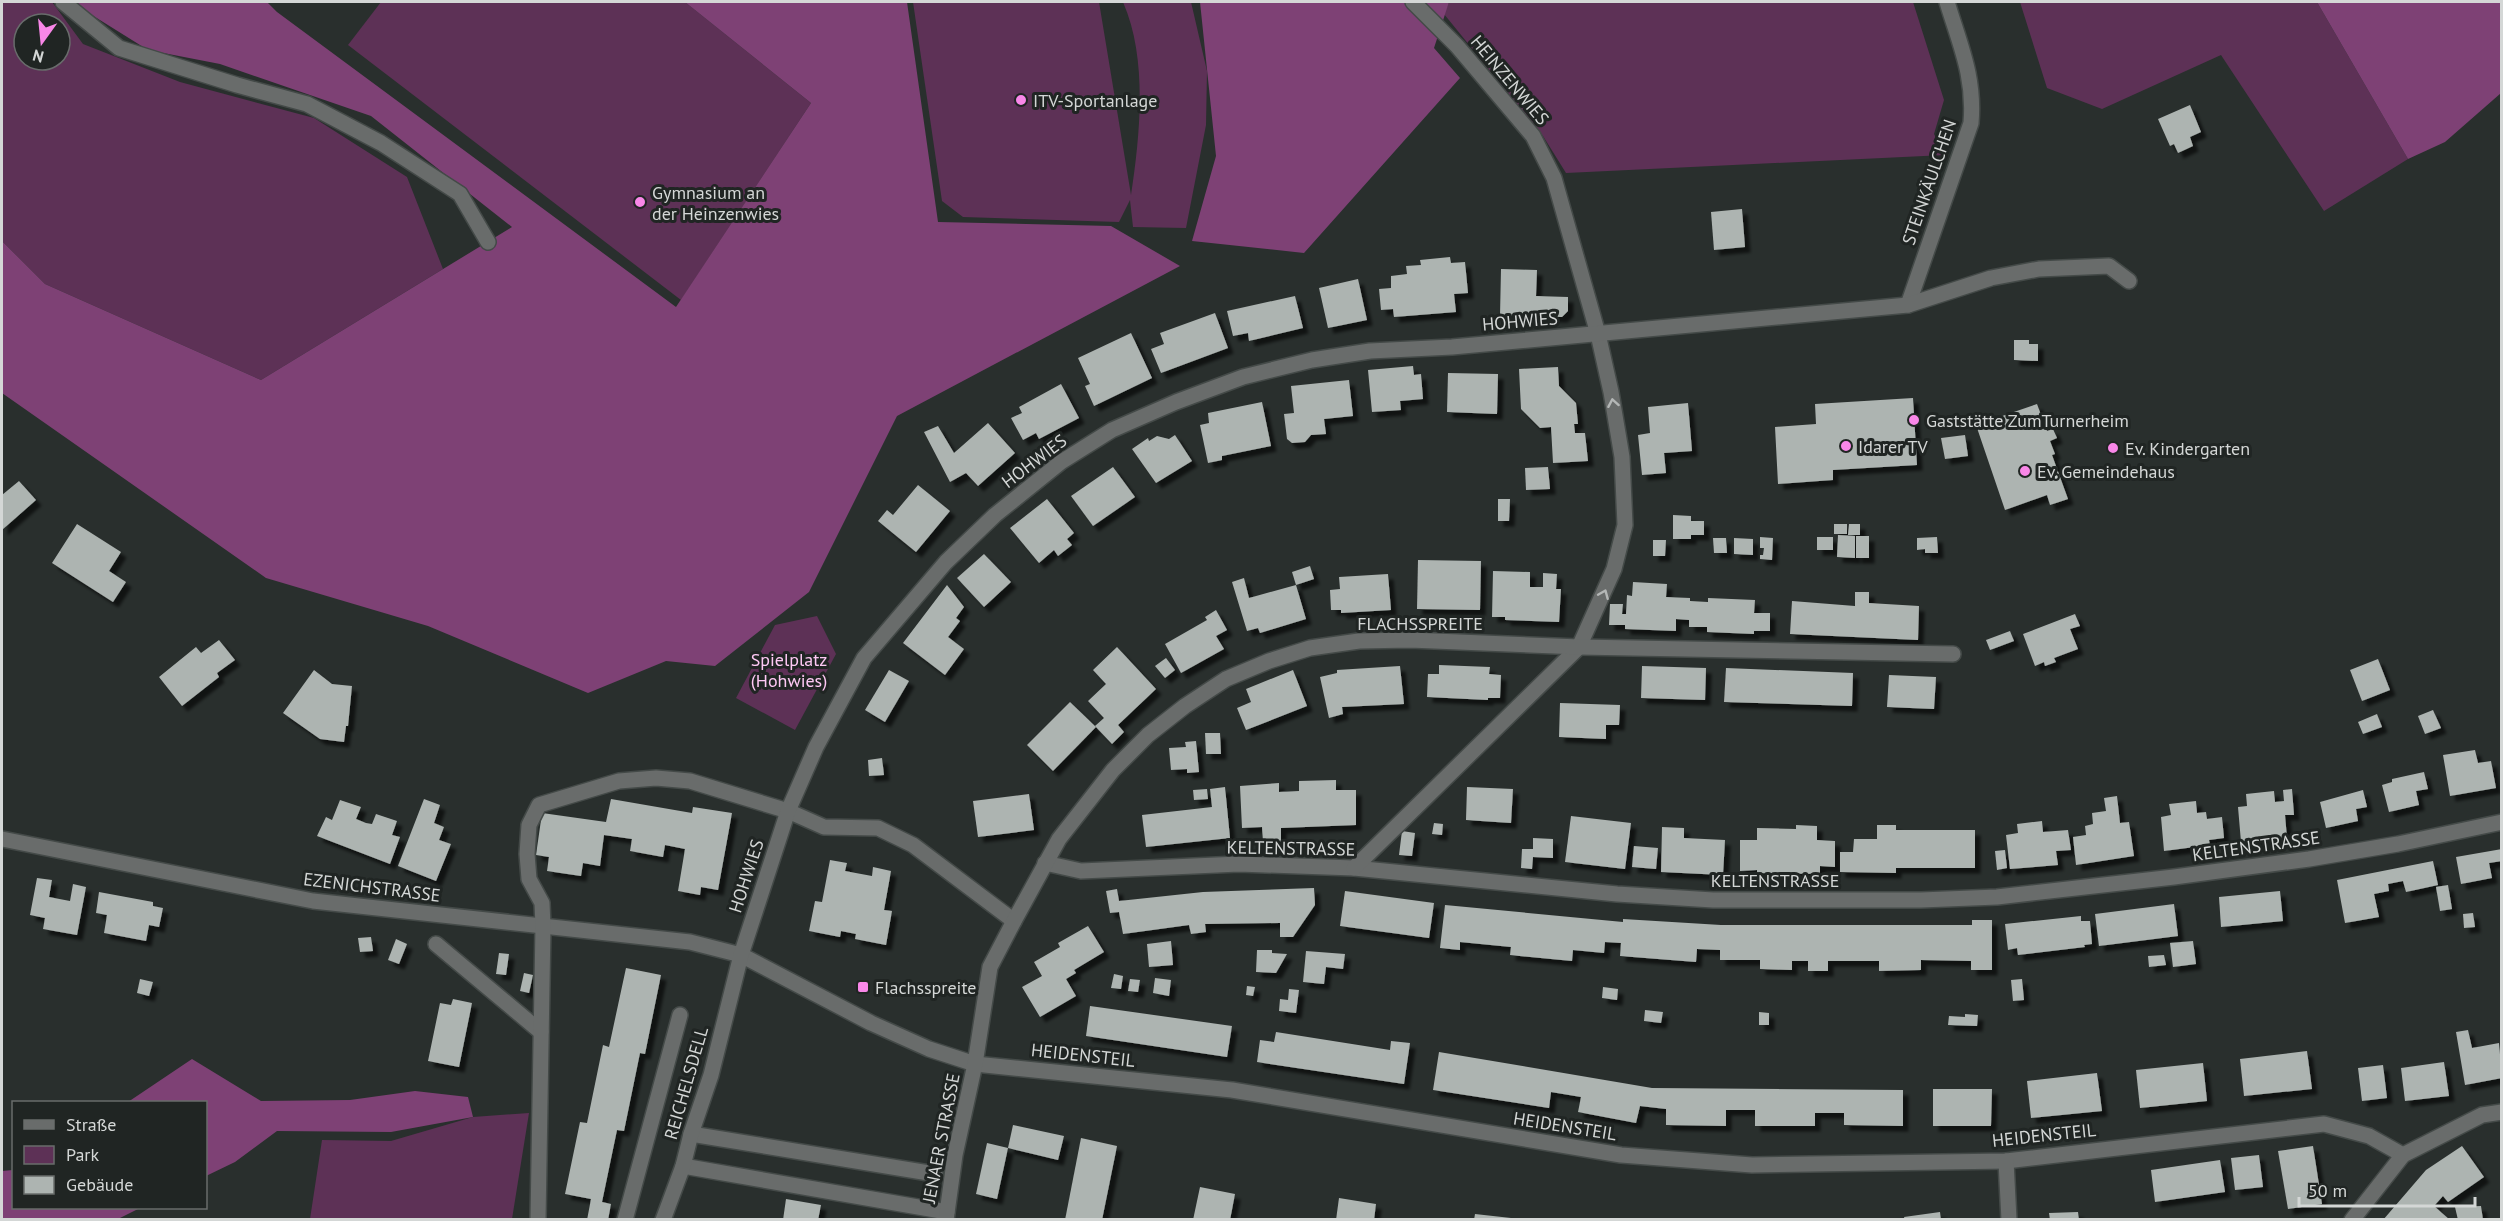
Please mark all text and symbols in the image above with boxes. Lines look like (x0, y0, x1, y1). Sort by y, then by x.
north arrow (12, 12, 72, 72)
street label: HEINZENWIES (1466, 30, 1554, 130)
text: N (30, 45, 46, 68)
place label: ITV-Sportanlage (1033, 89, 1157, 112)
marker: ITV-Sportanlage (1014, 93, 1028, 107)
street label: STEINKÄULCHEN (1897, 116, 1961, 248)
place label: Gymnasium an der Heinzenwies (652, 181, 779, 225)
marker: Gymnasium an der Heinzenwies (633, 195, 647, 209)
street label: HOHWIES (1481, 306, 1559, 336)
one-way arrow (1607, 399, 1620, 409)
place label: Gaststätte ZumTurnerheim (1926, 409, 2129, 432)
marker: Gaststätte ZumTurnerheim (1907, 413, 1921, 427)
street label: HOHWIES (997, 429, 1071, 493)
place label: Idarer TV (1858, 435, 1928, 458)
place label: Ev. Kindergarten (2125, 437, 2250, 460)
marker: Idarer TV (1839, 439, 1853, 453)
marker: Ev. Kindergarten (2106, 441, 2120, 455)
place label: Ev. Gemeindehaus (2037, 460, 2175, 483)
marker: Ev. Gemeindehaus (2018, 464, 2032, 478)
one-way arrow (1597, 589, 1609, 600)
street label: FLACHSSPREITE (1357, 612, 1483, 635)
park label: Spielplatz (Hohwies) (751, 648, 827, 692)
street label: KELTENSTRASSE (2191, 826, 2321, 866)
street label: KELTENSTRASSE (1227, 835, 1355, 861)
street label: HOHWIES (723, 836, 769, 916)
street label: EZENICHSTRASSE (302, 867, 442, 907)
street label: KELTENSTRASSE (1711, 869, 1839, 892)
place label: Flachsspreite (875, 976, 976, 999)
marker: Flachsspreite (856, 980, 870, 994)
street label: REICHELSDELL (659, 1024, 713, 1142)
street label: HEIDENSTEIL (1030, 1038, 1136, 1072)
street label: JENAER STRASSE (917, 1071, 965, 1206)
legend (12, 1101, 207, 1209)
street label: HEIDENSTEIL (1512, 1106, 1618, 1146)
text: Straße (66, 1113, 117, 1136)
street label: HEIDENSTEIL (1991, 1118, 2097, 1152)
text: Park (66, 1143, 99, 1166)
scale bar (2299, 1170, 2474, 1208)
text: Gebäude (66, 1173, 133, 1196)
text: 50 m (2308, 1179, 2347, 1202)

